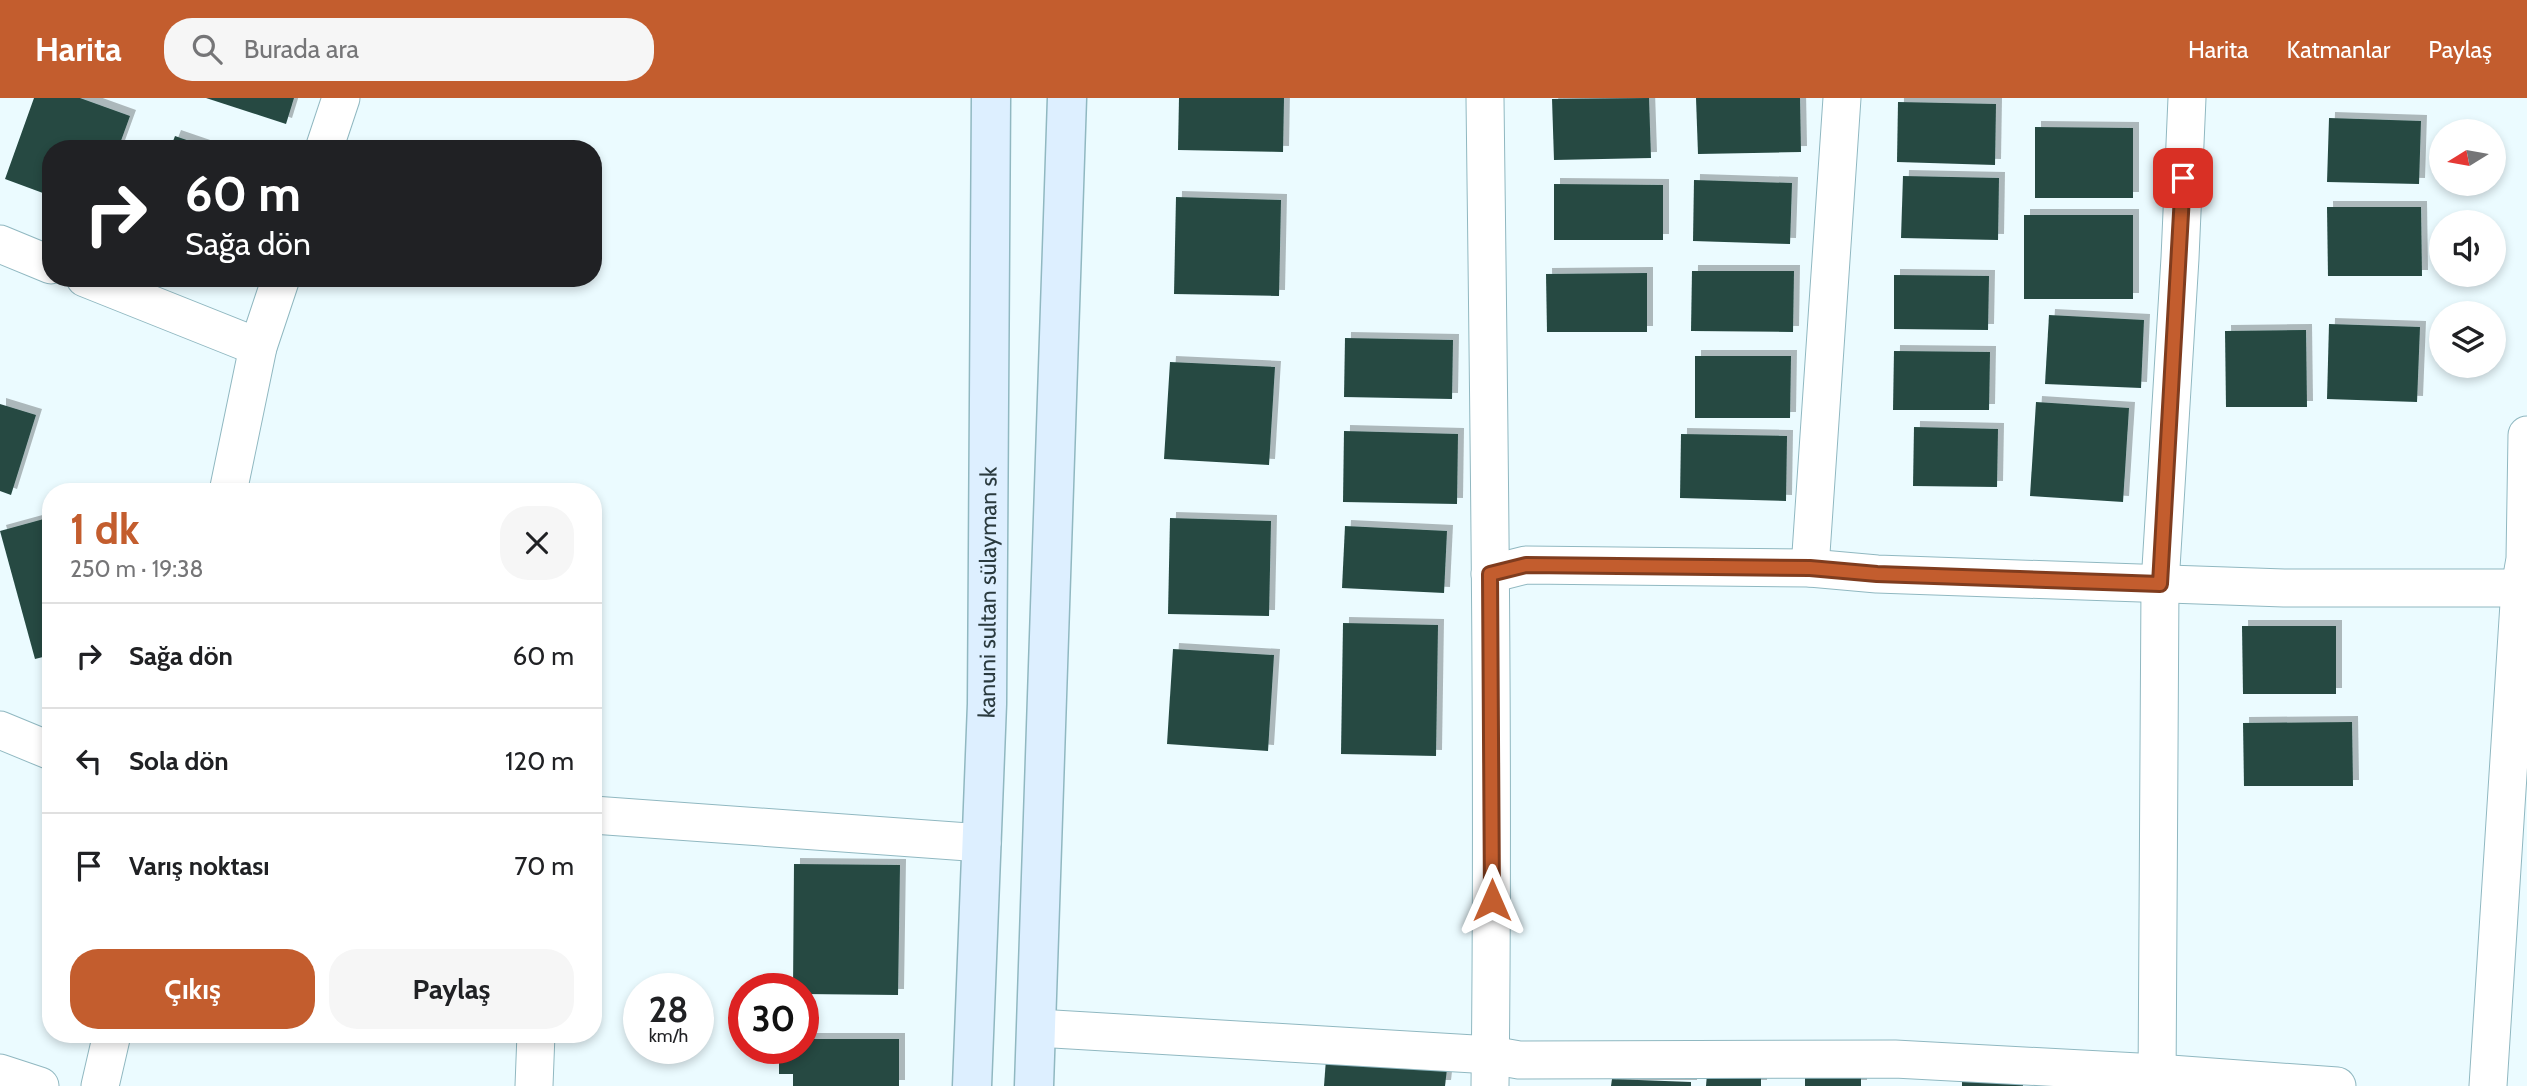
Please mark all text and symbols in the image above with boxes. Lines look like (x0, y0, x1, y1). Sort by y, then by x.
search box (164, 18, 654, 81)
text: Harita (35, 29, 122, 69)
icon: search (188, 30, 226, 68)
text: Burada ara (244, 33, 359, 65)
text: Harita (2188, 35, 2249, 64)
text: Katmanlar (2287, 35, 2390, 64)
text: Paylaş (2428, 35, 2492, 64)
north arrow (2429, 119, 2506, 196)
map controls (2429, 119, 2506, 378)
pin (2153, 148, 2213, 208)
icon: arrive (2164, 159, 2202, 197)
text: 60 m (185, 164, 301, 223)
icon: right (70, 168, 161, 259)
button: sound (2429, 210, 2506, 287)
text: Sağa dön (185, 224, 311, 263)
button: layers (2429, 301, 2506, 378)
street label: kanuni sultan sülayman sk (972, 466, 1003, 718)
text: 1 dk (70, 503, 139, 555)
button: close (500, 506, 574, 580)
text: 250 m · 19:38 (70, 555, 203, 583)
icon: right (70, 637, 108, 675)
text: Sağa dön (129, 640, 233, 672)
text: 60 m (512, 640, 574, 672)
icon: left (70, 742, 108, 780)
text: Sola dön (129, 745, 229, 777)
text: 120 m (505, 745, 574, 777)
icon: arrive (70, 847, 108, 885)
text: Varış noktası (129, 850, 270, 882)
text: 70 m (514, 850, 574, 882)
position arrow (1455, 863, 1529, 937)
button: Çıkış (70, 949, 315, 1029)
button: Paylaş (329, 949, 574, 1029)
speed limit sign: 30 (728, 973, 819, 1064)
text: 28 (649, 988, 688, 1031)
text: km/h (649, 1025, 688, 1047)

